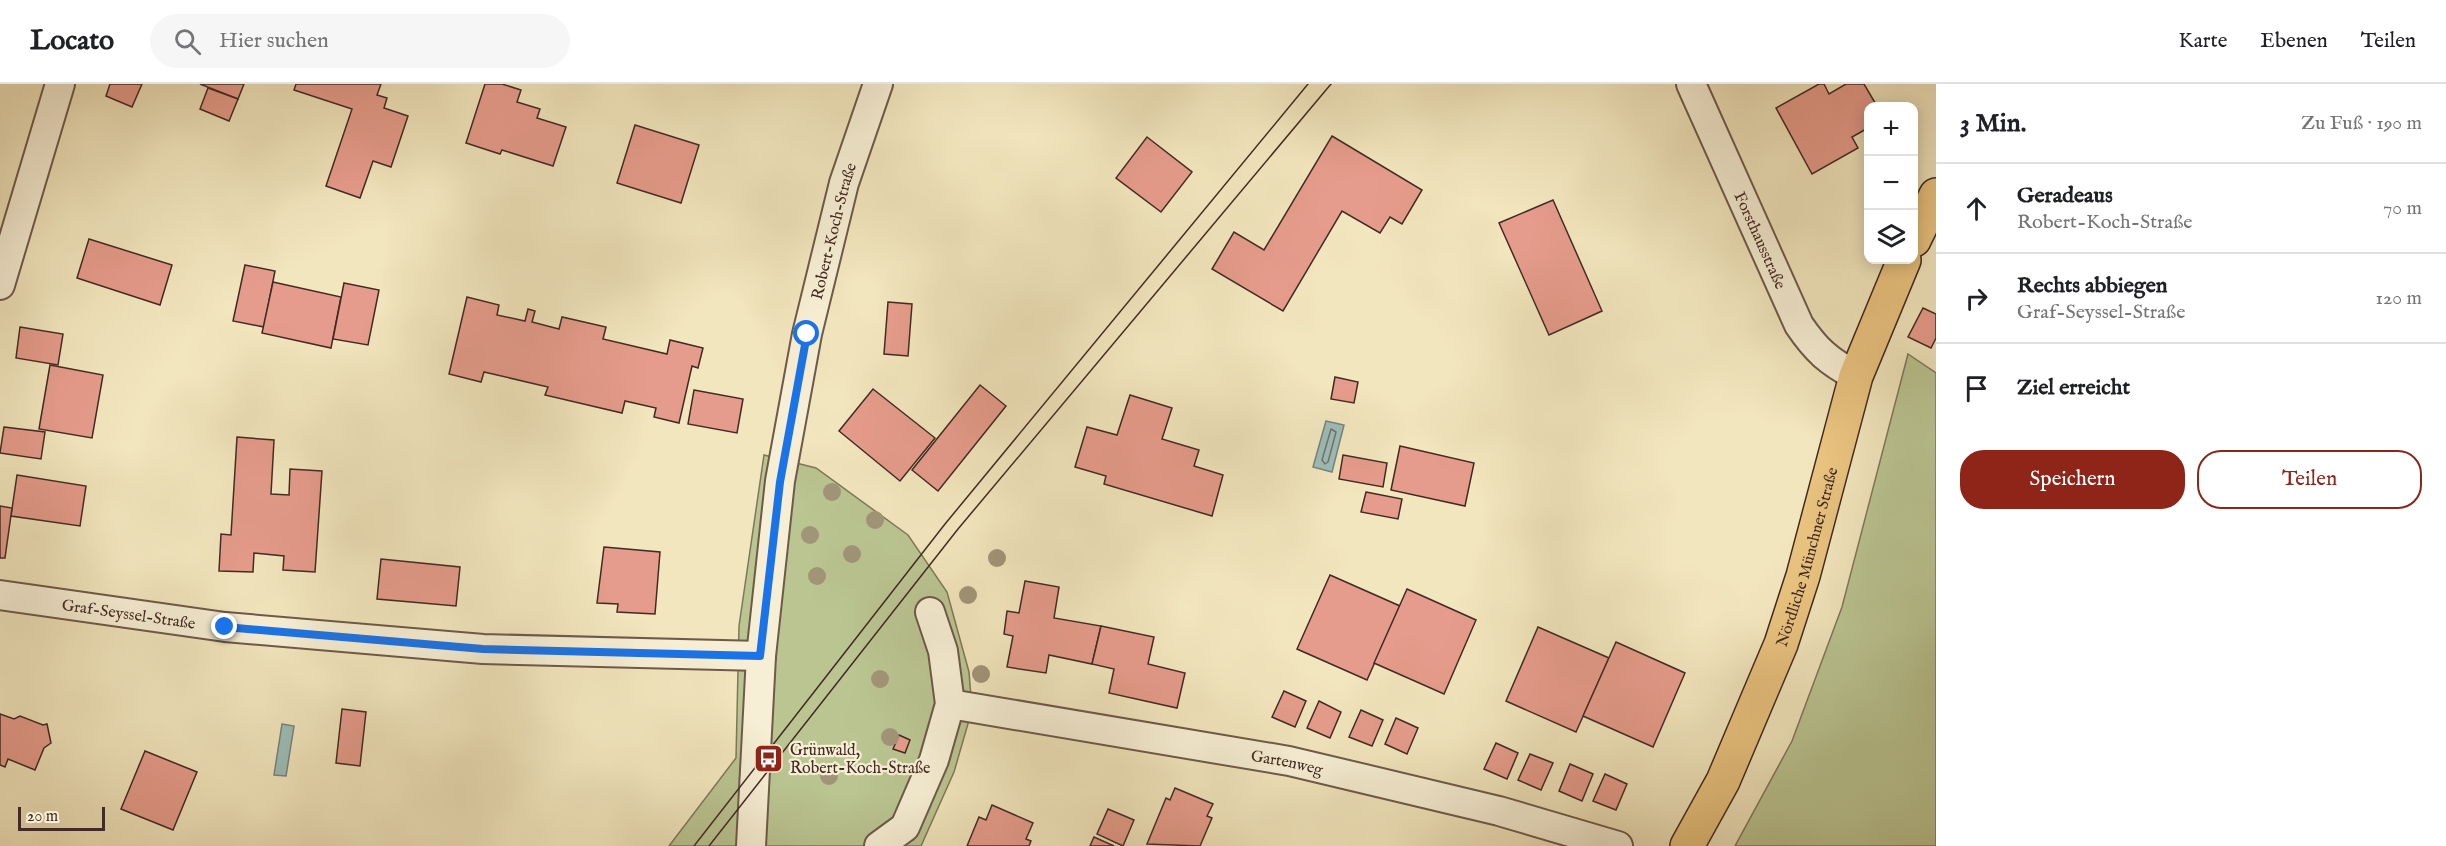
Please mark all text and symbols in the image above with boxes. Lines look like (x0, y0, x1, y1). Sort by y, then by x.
search box (150, 14, 570, 68)
text: Locato (30, 24, 114, 59)
icon: search (171, 25, 204, 58)
text: Hier suchen (219, 27, 329, 55)
text: Karte (2179, 28, 2227, 55)
text: Ebenen (2260, 28, 2328, 55)
text: Teilen (2361, 28, 2416, 55)
map controls (1864, 102, 1918, 264)
button: + (1864, 102, 1918, 156)
text: 3 Min. (1960, 107, 2026, 140)
text: Zu Fuß · 190 m (2301, 111, 2422, 136)
button: − (1864, 156, 1918, 210)
street label: Robert-Koch-Straße (808, 161, 862, 302)
text: Geradeaus (2017, 182, 2113, 210)
street label: Forsthausstraße (1729, 189, 1790, 293)
icon: ahead (1960, 192, 1993, 225)
text: 70 m (2383, 196, 2422, 221)
button: layers (1864, 210, 1918, 264)
text: Robert-Koch-Straße (2017, 210, 2193, 235)
text: Rechts abbiegen (2017, 272, 2167, 300)
icon: right (1960, 282, 1993, 315)
text: 120 m (2376, 286, 2422, 311)
text: Graf-Seyssel-Straße (2017, 300, 2185, 325)
route start (793, 320, 819, 346)
icon: arrive (1960, 372, 1993, 405)
text: Ziel erreicht (2017, 374, 2130, 402)
button: Speichern (1960, 450, 2185, 509)
button: Teilen (2197, 450, 2422, 509)
street label: Nördliche Münchner Straße (1773, 465, 1843, 650)
street label: Graf-Seyssel-Straße (60, 596, 197, 635)
route end (211, 613, 237, 639)
place label: Grünwald, Robert-Koch-Straße (790, 741, 930, 779)
bus stop icon: Grünwald, Robert-Koch-Straße (753, 742, 785, 774)
street label: Gartenweg (1249, 747, 1325, 781)
scale bar (18, 804, 105, 832)
text: 20 m (27, 807, 58, 827)

